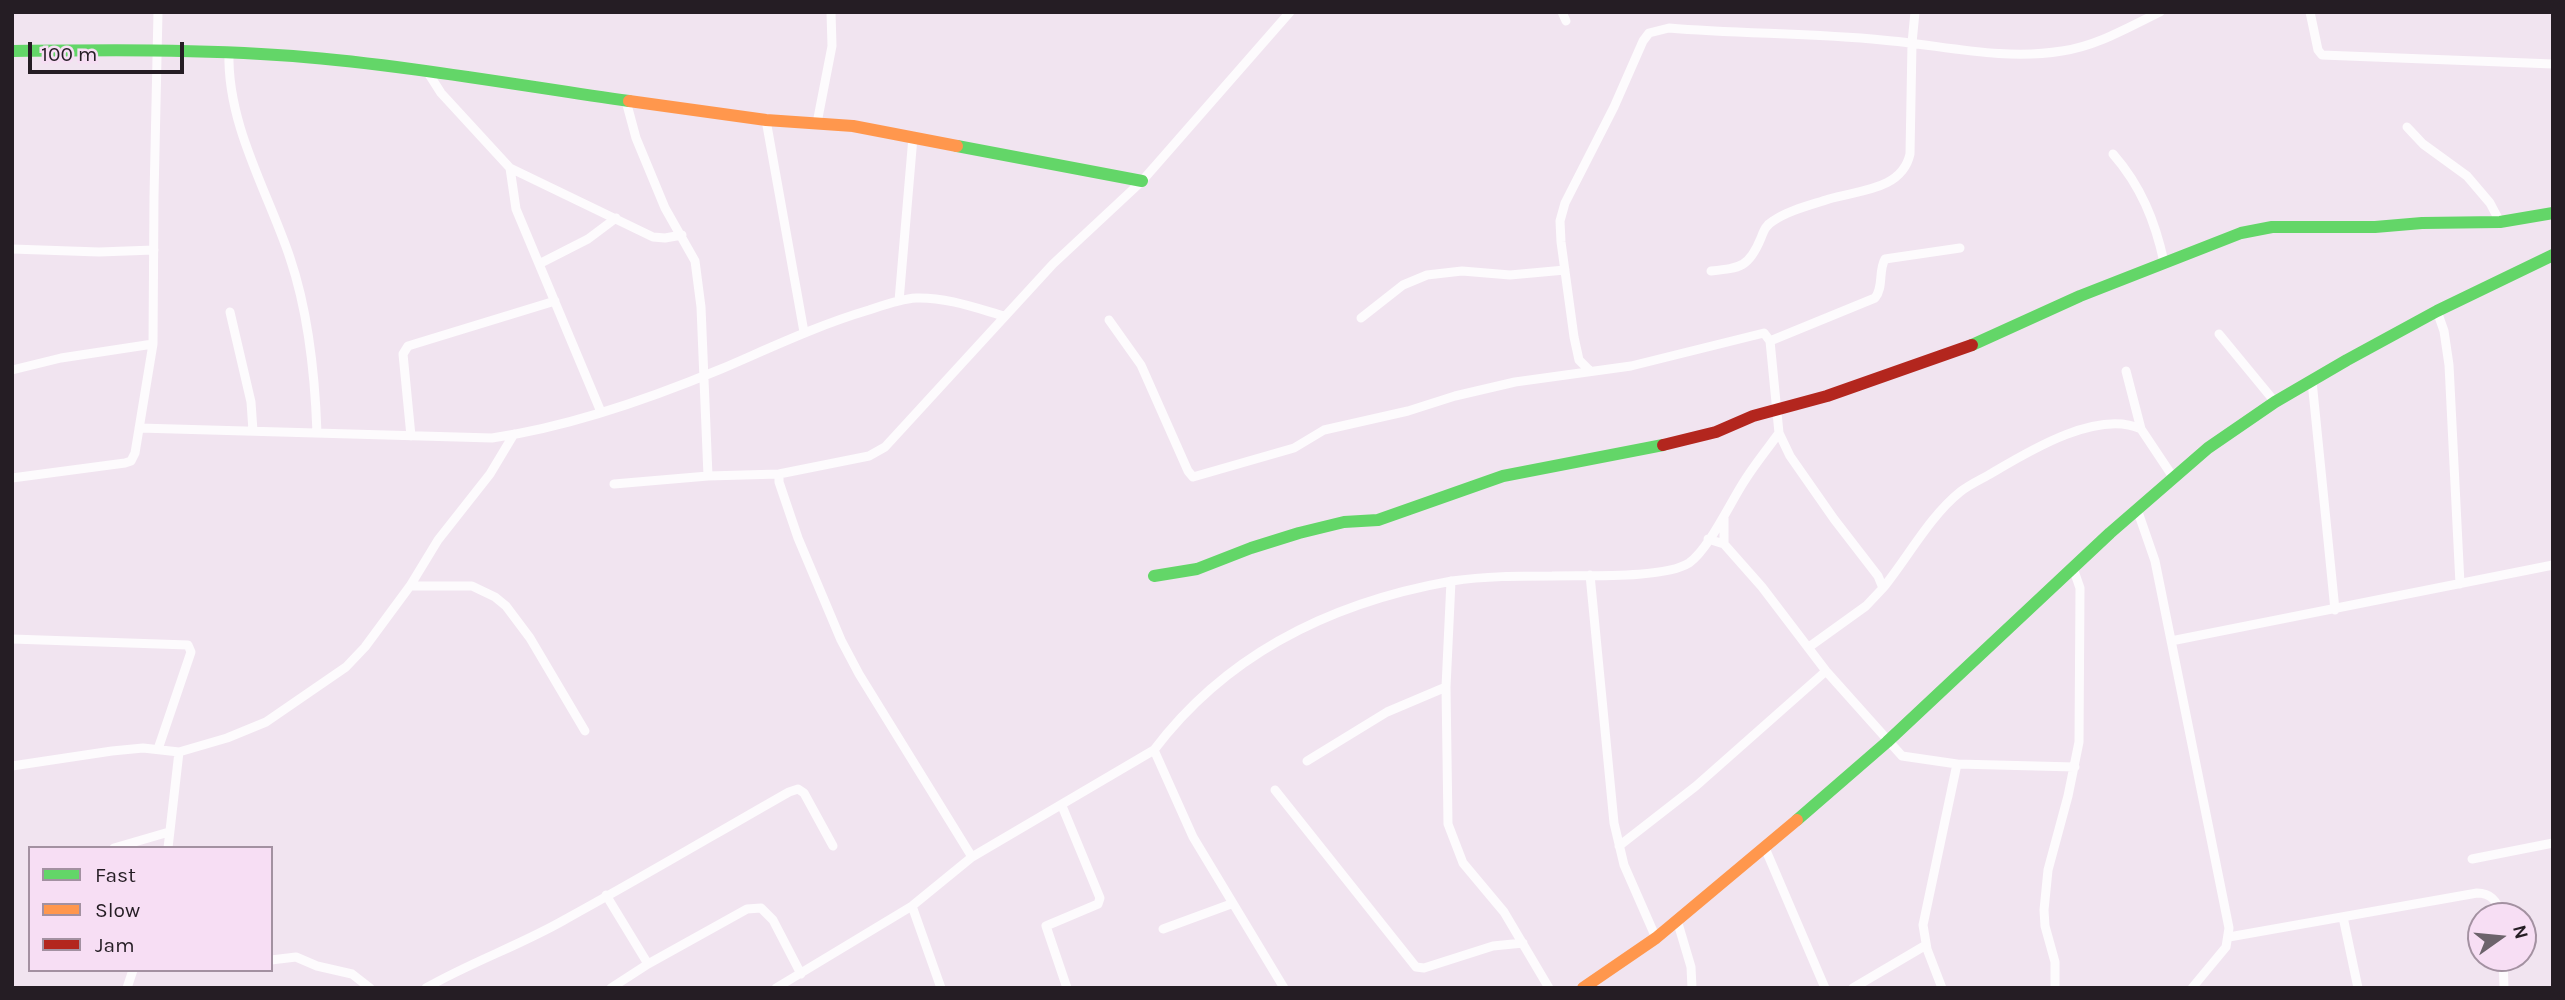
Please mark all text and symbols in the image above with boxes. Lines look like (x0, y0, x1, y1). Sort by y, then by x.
scale bar (32, 28, 187, 72)
text: 100 m (41, 42, 98, 66)
legend (28, 846, 273, 972)
text: Fast (95, 863, 136, 887)
text: Slow (95, 898, 140, 922)
north arrow (2467, 902, 2537, 972)
text: N (2508, 923, 2533, 942)
text: Jam (95, 933, 135, 957)

